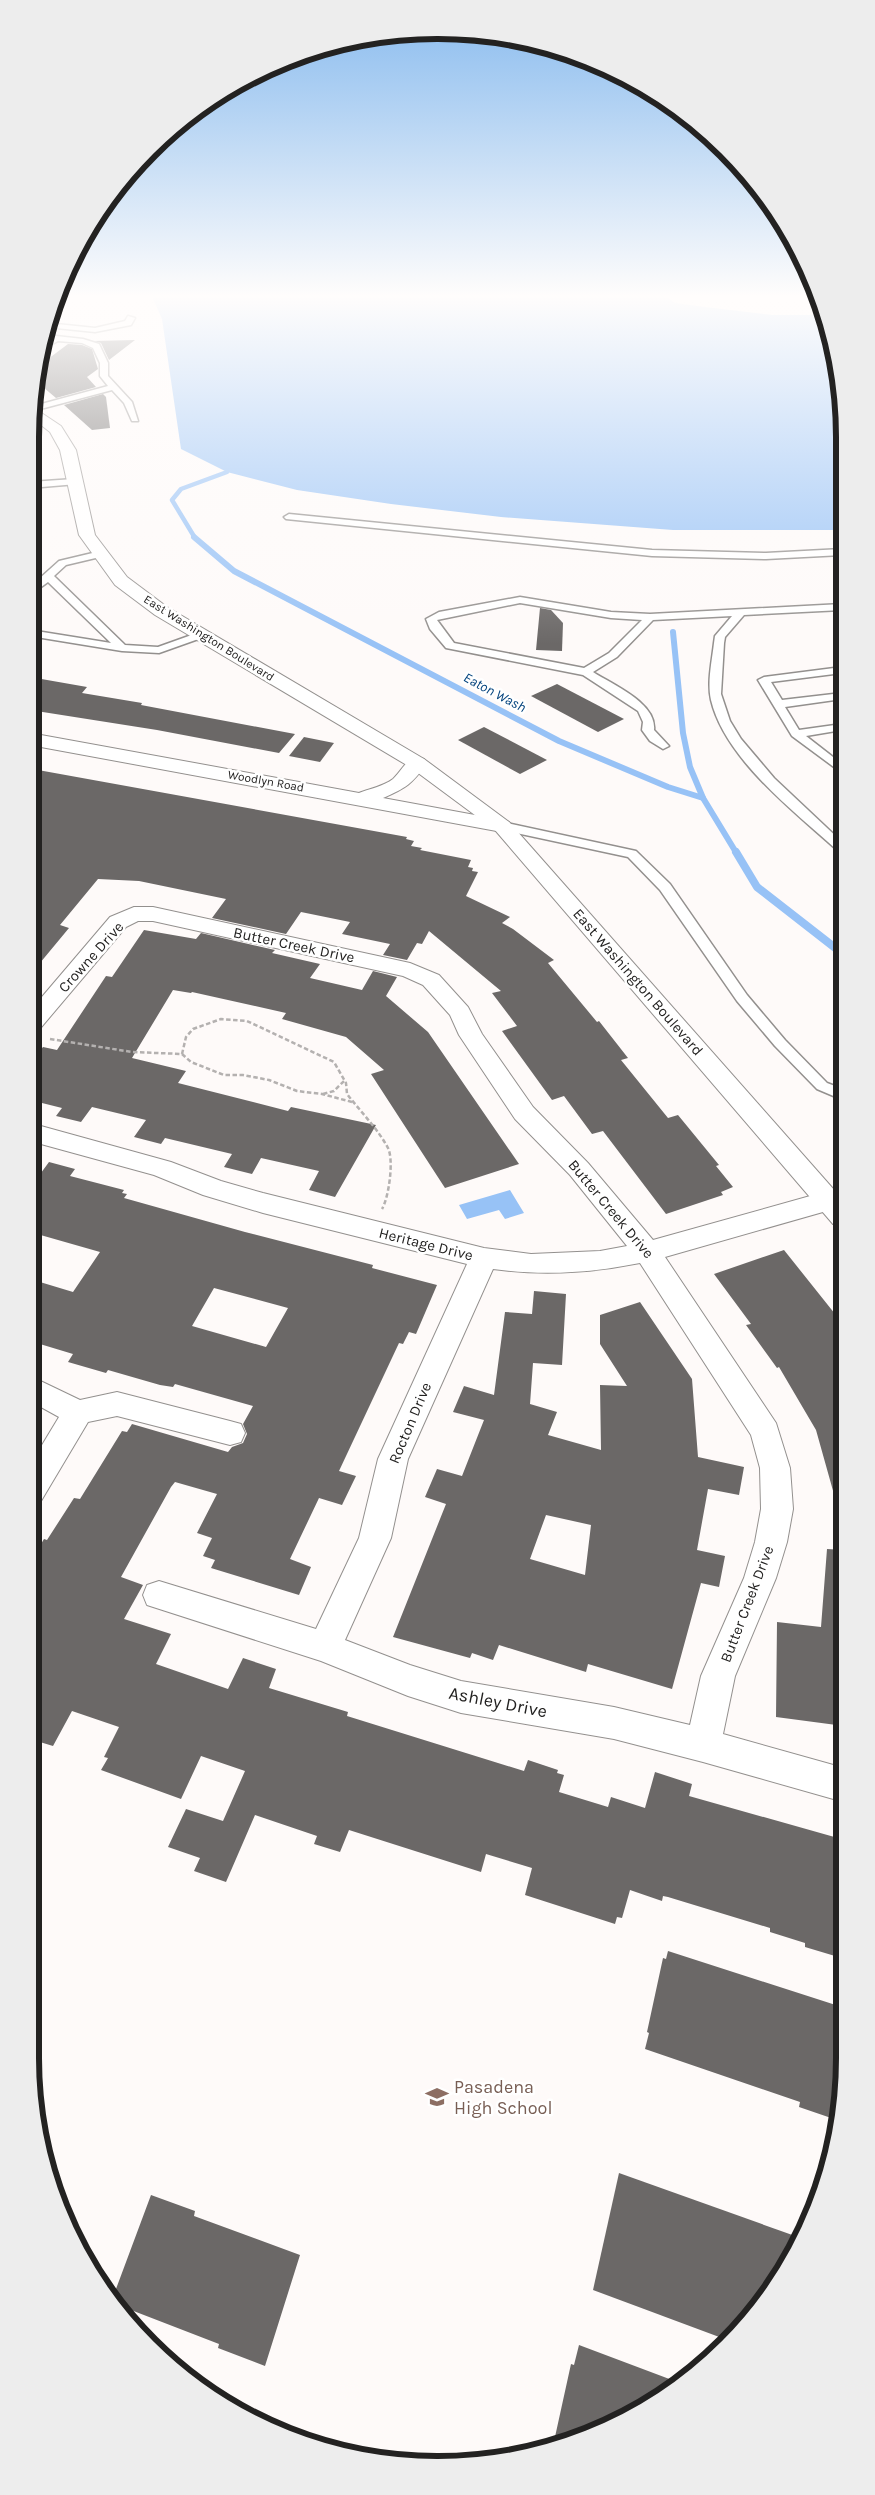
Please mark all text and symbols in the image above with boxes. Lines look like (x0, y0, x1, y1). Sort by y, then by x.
street label: East Washington Boulevard (141, 592, 277, 684)
water label: Eaton Wash (461, 669, 529, 716)
street label: Woodlyn Road (227, 767, 305, 795)
street label: East Washington Boulevard (569, 905, 707, 1059)
street label: Crowne Drive (55, 918, 127, 996)
street label: Butter Creek Drive (232, 923, 356, 967)
street label: Butter Creek Drive (564, 1156, 658, 1262)
street label: Heritage Drive (377, 1224, 475, 1264)
street label: Rocton Drive (385, 1380, 435, 1466)
street label: Butter Creek Drive (716, 1543, 778, 1665)
street label: Ashley Drive (447, 1682, 549, 1722)
place label: Pasadena High School (454, 2076, 552, 2119)
school or university icon: Pasadena High School (424, 2084, 450, 2110)

